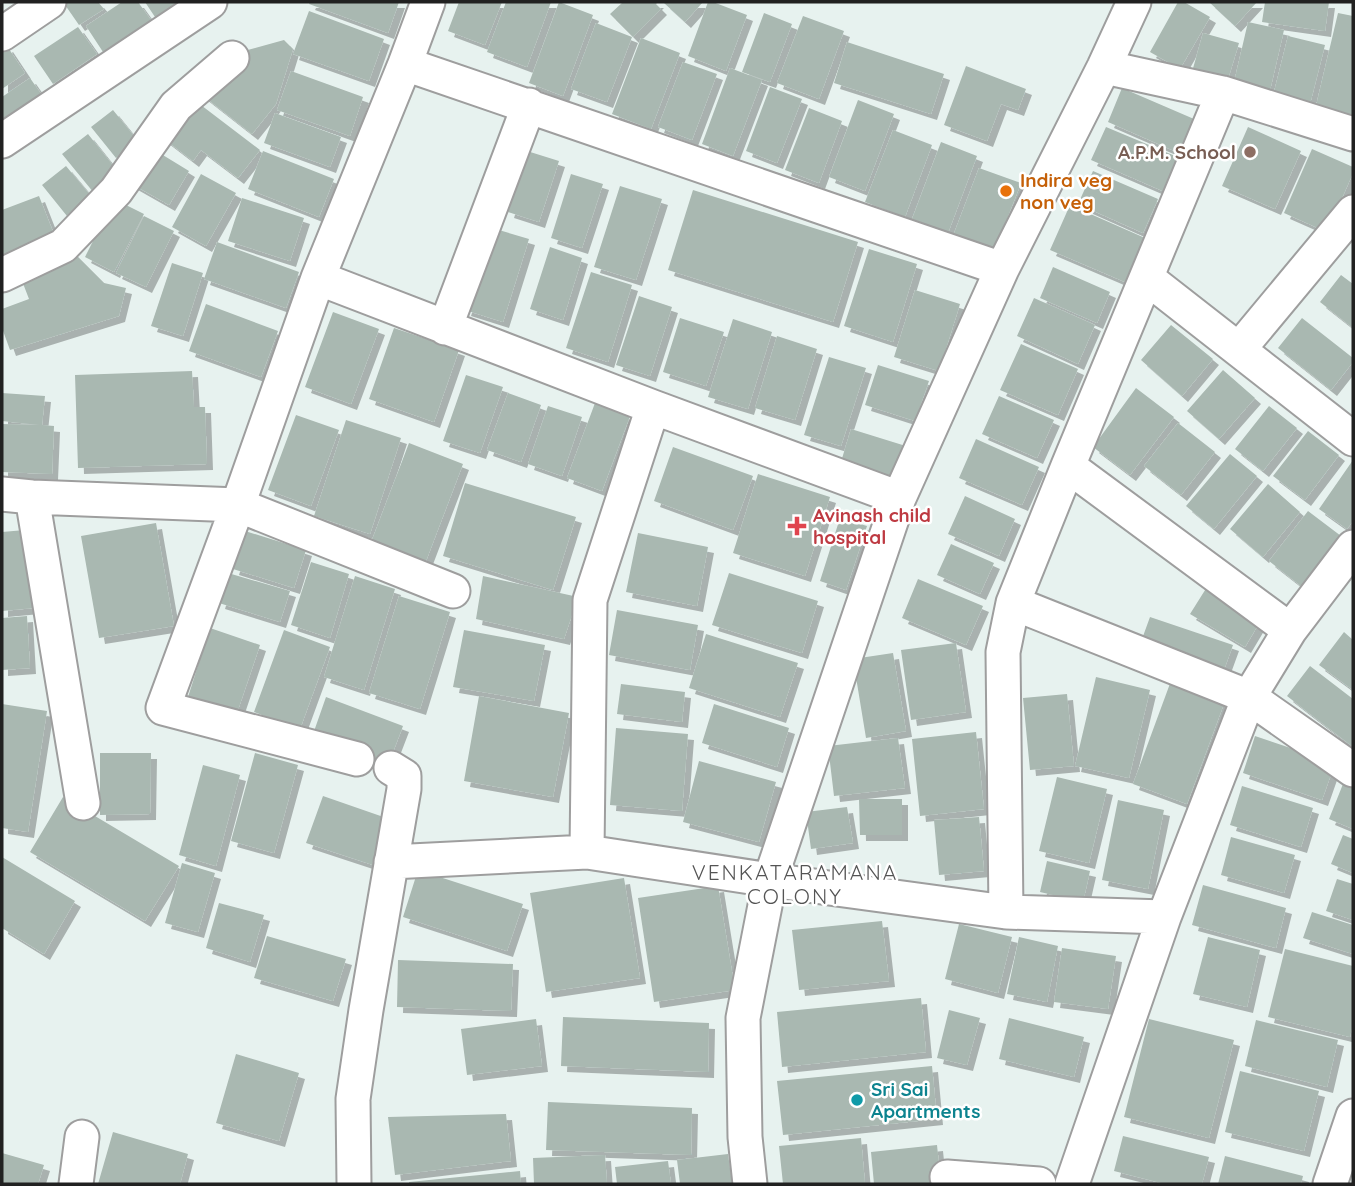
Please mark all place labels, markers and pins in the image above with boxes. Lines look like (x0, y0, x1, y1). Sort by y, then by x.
place label: A.P.M. School (1118, 140, 1236, 164)
marker: A.P.M. School (1242, 144, 1258, 160)
place label: Indira veg non veg (1020, 168, 1112, 214)
marker: Indira veg non veg (998, 183, 1014, 199)
place label: Avinash child hospital (813, 503, 931, 549)
marker: Avinash child hospital (787, 516, 807, 536)
place label: Sri Sai Apartments (871, 1077, 980, 1123)
marker: Sri Sai Apartments (849, 1092, 865, 1108)

